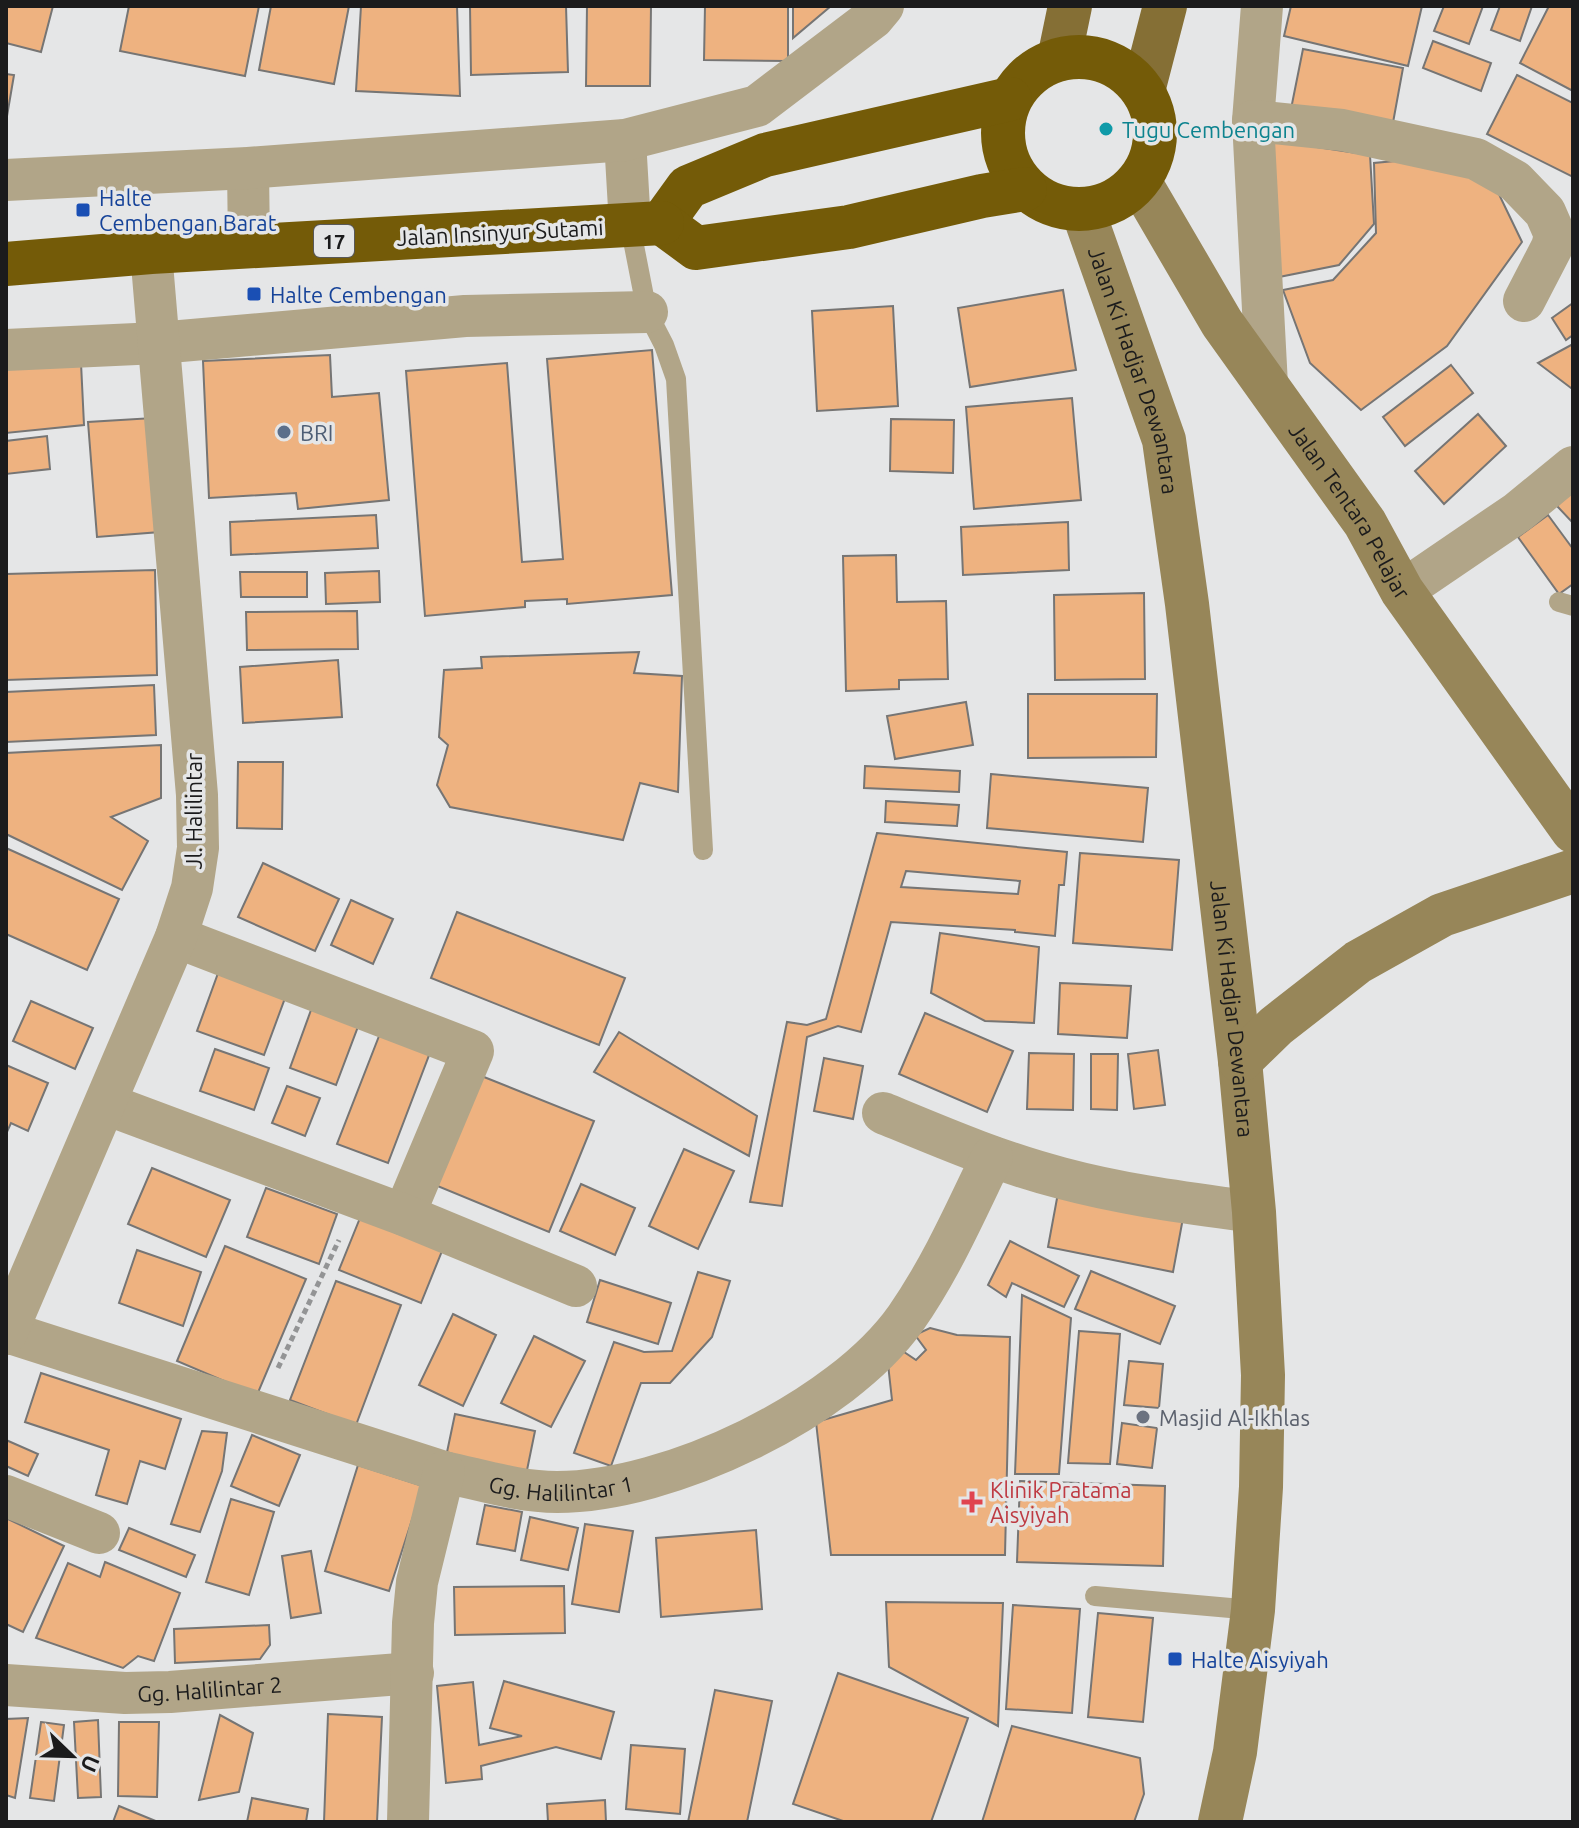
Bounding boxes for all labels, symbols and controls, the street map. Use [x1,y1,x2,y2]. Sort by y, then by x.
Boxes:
place label: Tugu Cembengan [1122,117,1295,142]
marker: Tugu Cembengan [1097,120,1115,138]
place label: Halte Cembengan Barat [99,185,277,235]
marker: Halte Cembengan Barat [74,201,92,219]
street label: Jalan Insinyur Sutami [396,214,604,250]
road number: 17 [314,225,354,257]
street label: Jalan Ki Hadjar Dewantara [1084,243,1184,496]
place label: Halte Cembengan [270,282,447,307]
marker: Halte Cembengan [245,285,263,303]
street label: Jalan Tentara Pelajar [1285,418,1416,604]
place label: BRI [300,420,333,445]
marker: BRI [275,423,293,441]
street label: Jl. Halilintar [181,752,206,869]
street label: Jalan Ki Hadjar Dewantara [1207,879,1260,1139]
place label: Masjid Al-Ikhlas [1159,1405,1310,1430]
marker: Masjid Al-Ikhlas [1134,1408,1152,1426]
street label: Gg. Halilintar 1 [487,1470,635,1505]
place label: Klinik Pratama Aisyiyah [990,1477,1132,1527]
marker: Klinik Pratama Aisyiyah [961,1491,983,1513]
place label: Halte Aisyiyah [1191,1647,1329,1672]
marker: Halte Aisyiyah [1166,1650,1184,1668]
street label: Gg. Halilintar 2 [137,1671,283,1705]
north arrow [32,1716,112,1796]
text: U [76,1752,105,1776]

